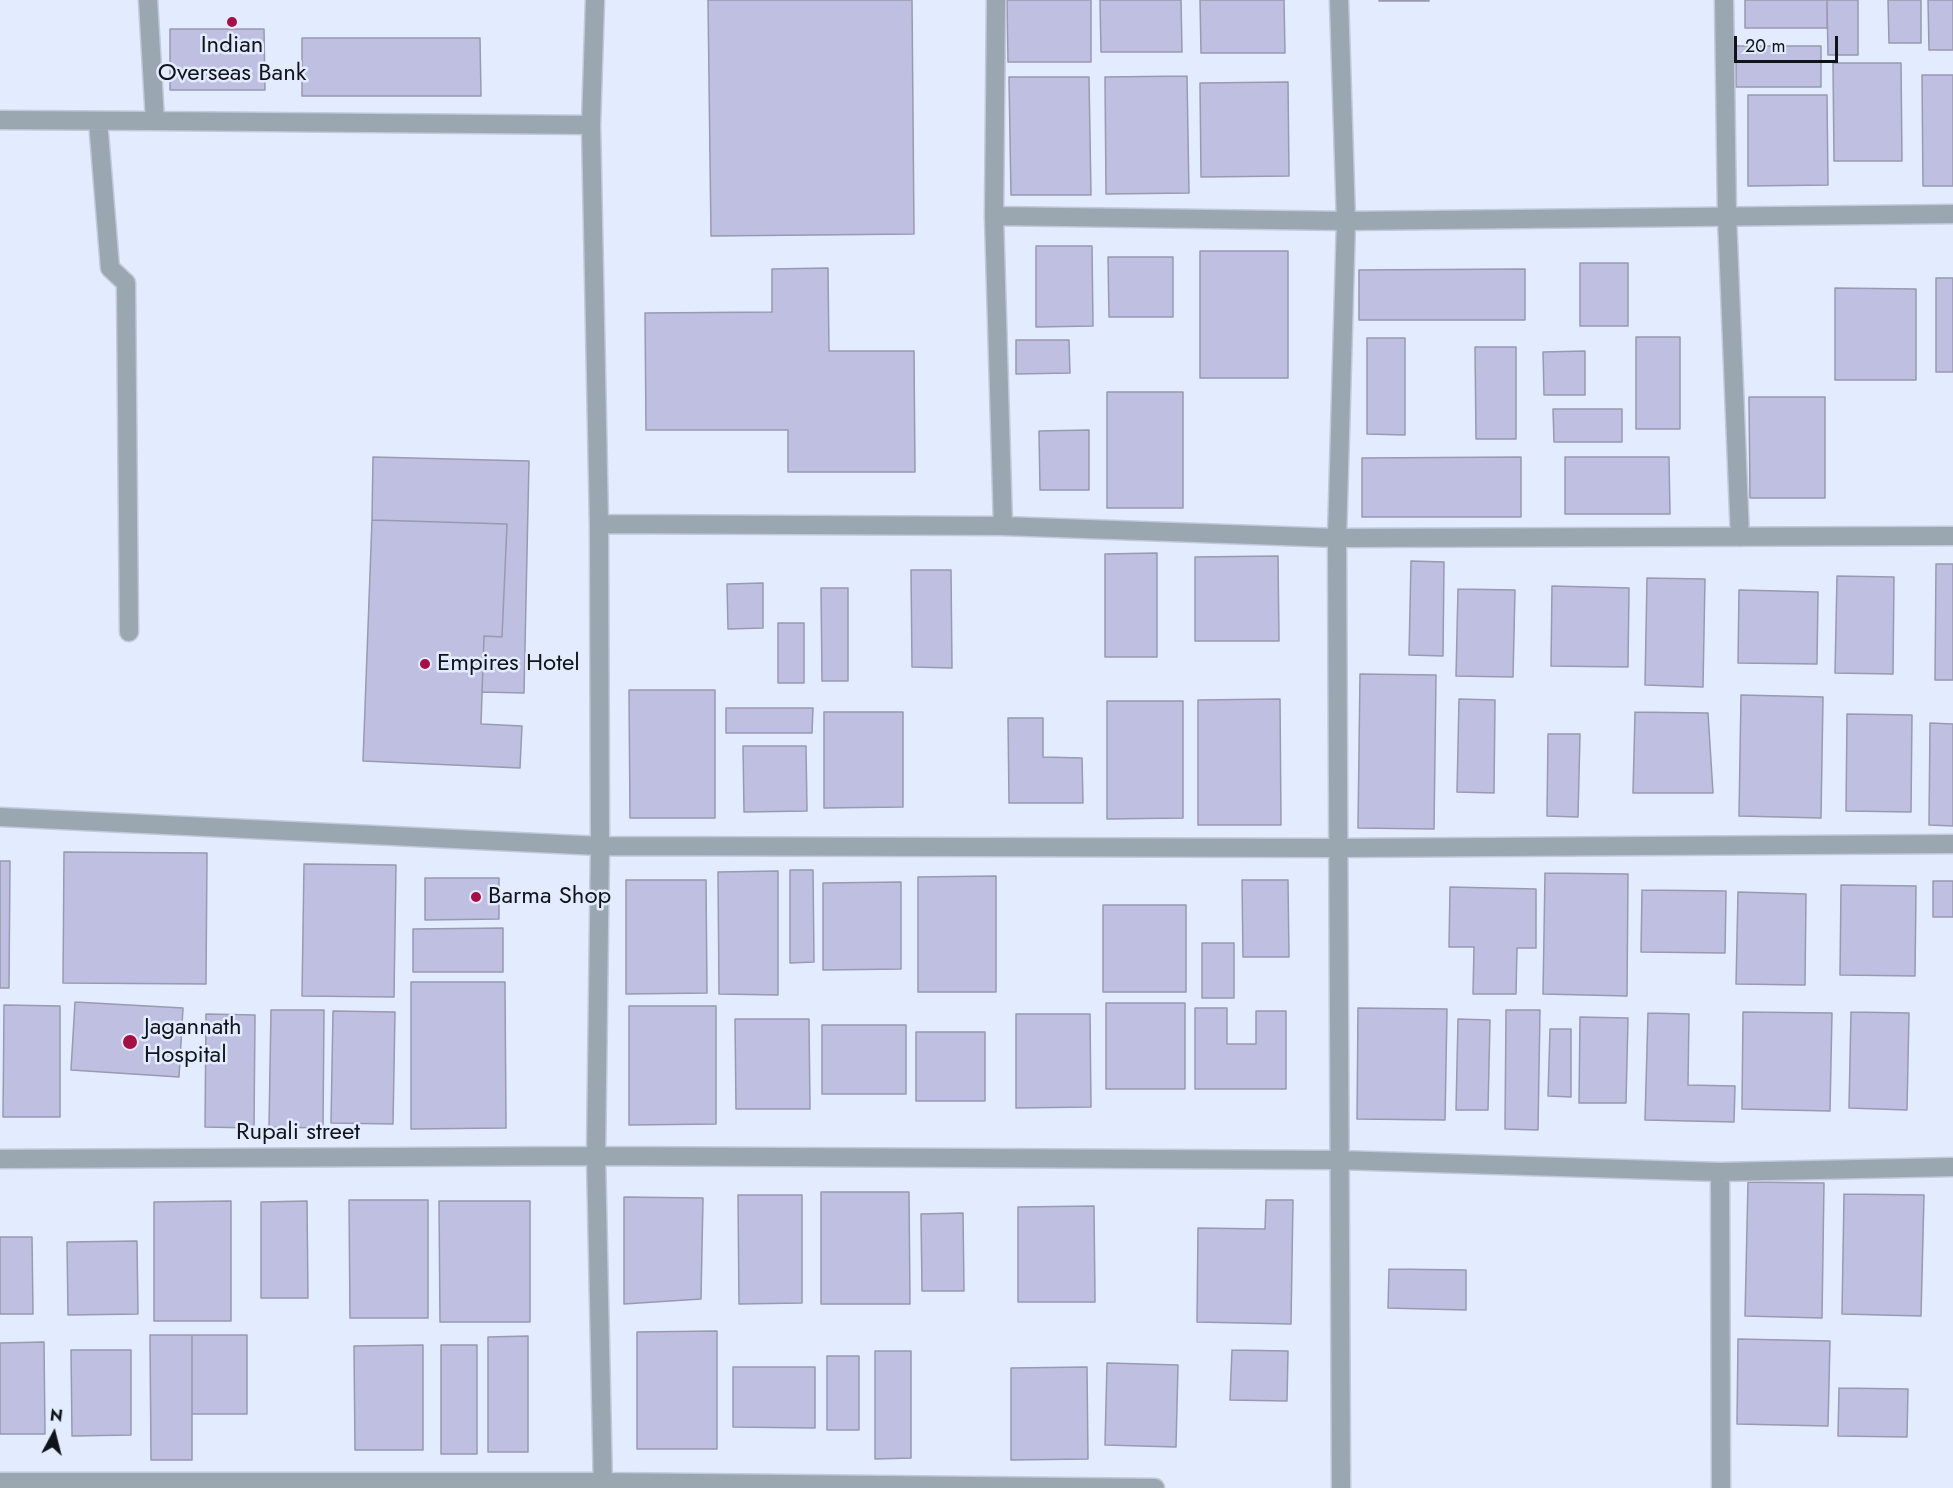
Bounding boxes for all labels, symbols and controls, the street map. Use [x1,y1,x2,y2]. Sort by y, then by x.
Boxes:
marker: Indian Overseas Bank [225,15,239,29]
scale bar [1737,24,1840,62]
place label: Indian Overseas Bank [158,32,306,88]
text: 20 m [1745,33,1785,59]
place label: Empires Hotel [437,650,580,678]
marker: Empires Hotel [418,657,432,671]
place label: Barma Shop [488,883,611,911]
marker: Barma Shop [469,890,483,904]
place label: Jagannath Hospital [144,1014,242,1070]
marker: Jagannath Hospital [121,1033,139,1051]
street label: Rupali street [236,1119,360,1147]
text: N [49,1403,64,1428]
north arrow [24,1404,84,1464]

